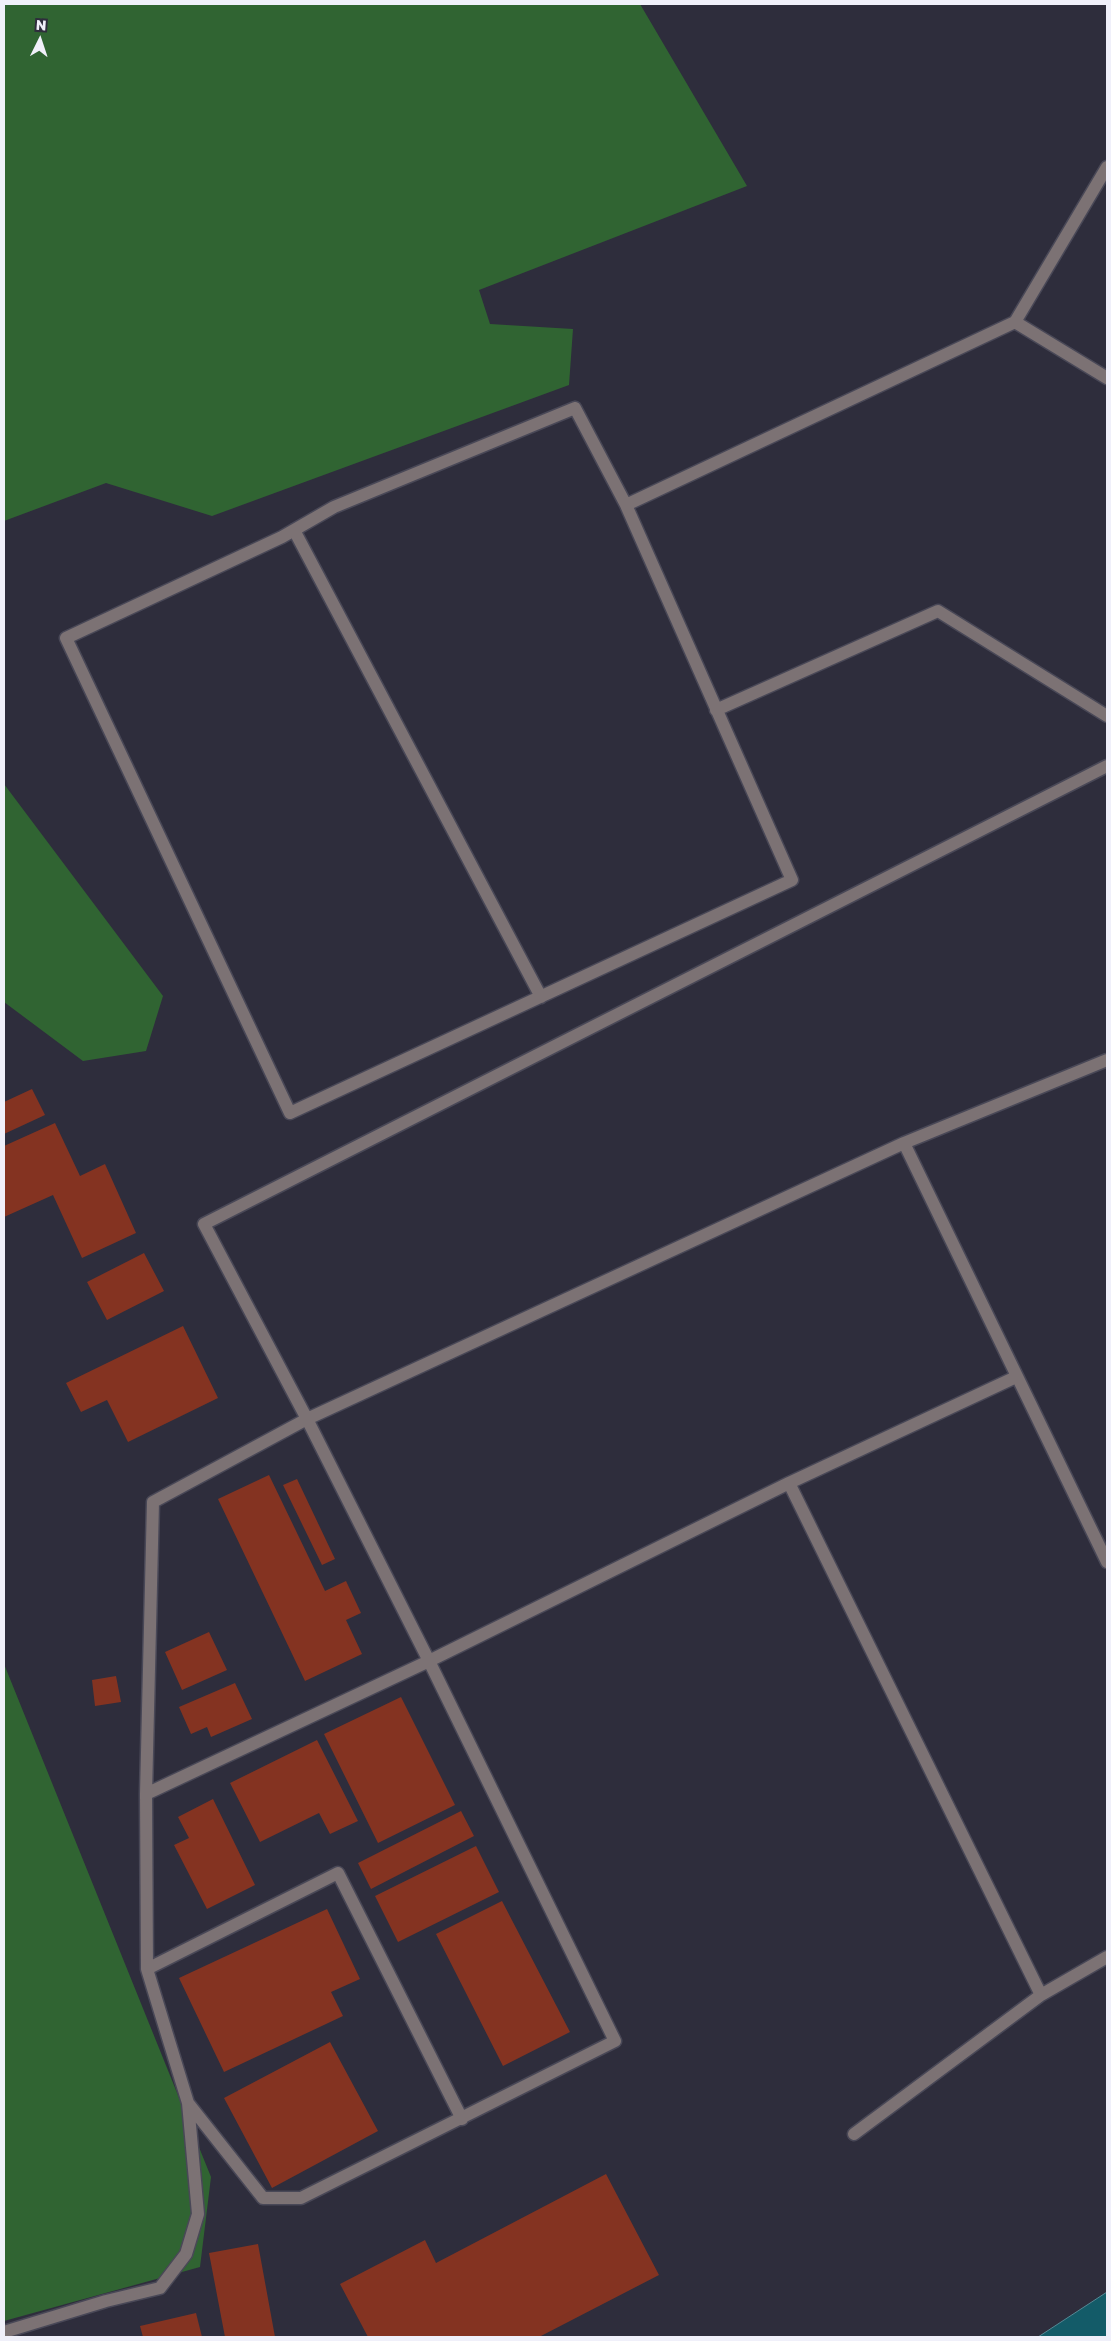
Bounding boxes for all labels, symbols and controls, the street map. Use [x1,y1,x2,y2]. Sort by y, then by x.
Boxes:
north arrow [15,15,65,65]
text: N [35,16,47,33]

